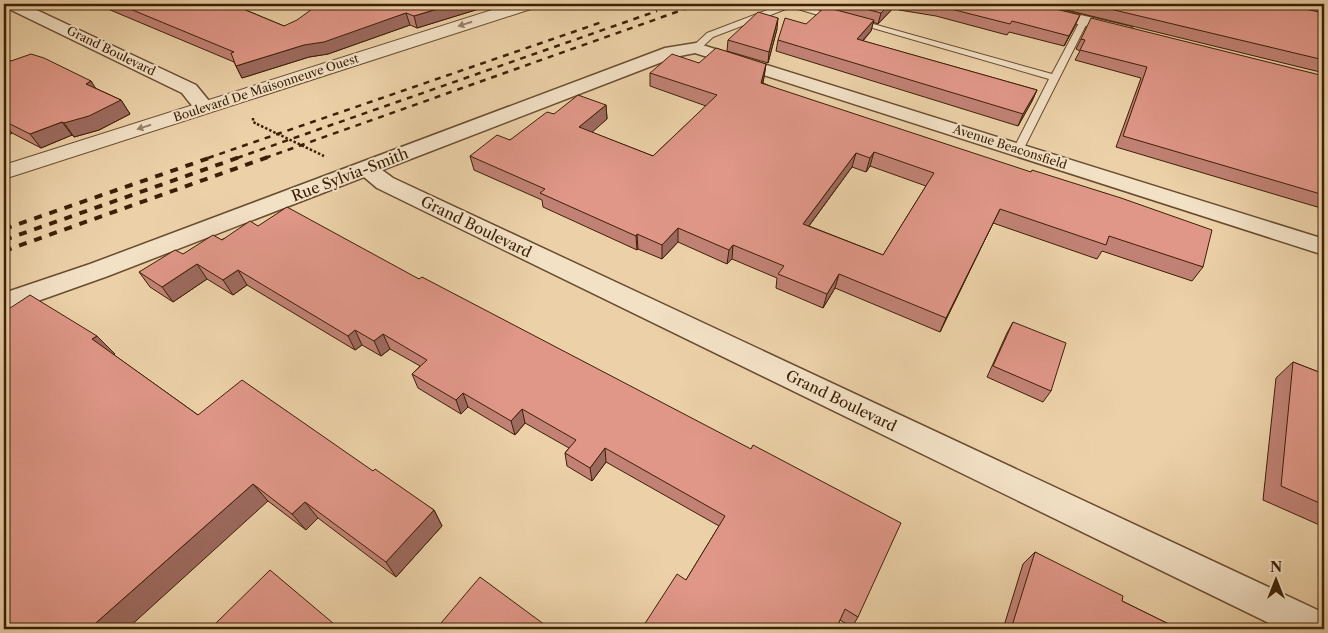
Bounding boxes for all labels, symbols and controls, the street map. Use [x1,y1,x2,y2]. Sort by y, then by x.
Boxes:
one-way arrow [458,21,473,28]
street label: Grand Boulevard [64,23,159,79]
street label: Boulevard De Maisonneuve Ouest [171,50,361,125]
street label: Avenue Beaconsfield [950,121,1070,172]
one-way arrow [136,123,151,131]
street label: Rue Sylvia-Smith [289,143,412,206]
street label: Grand Boulevard [418,191,535,262]
street label: Grand Boulevard [783,365,900,436]
north arrow [1250,556,1300,606]
text: N [1270,558,1282,576]

